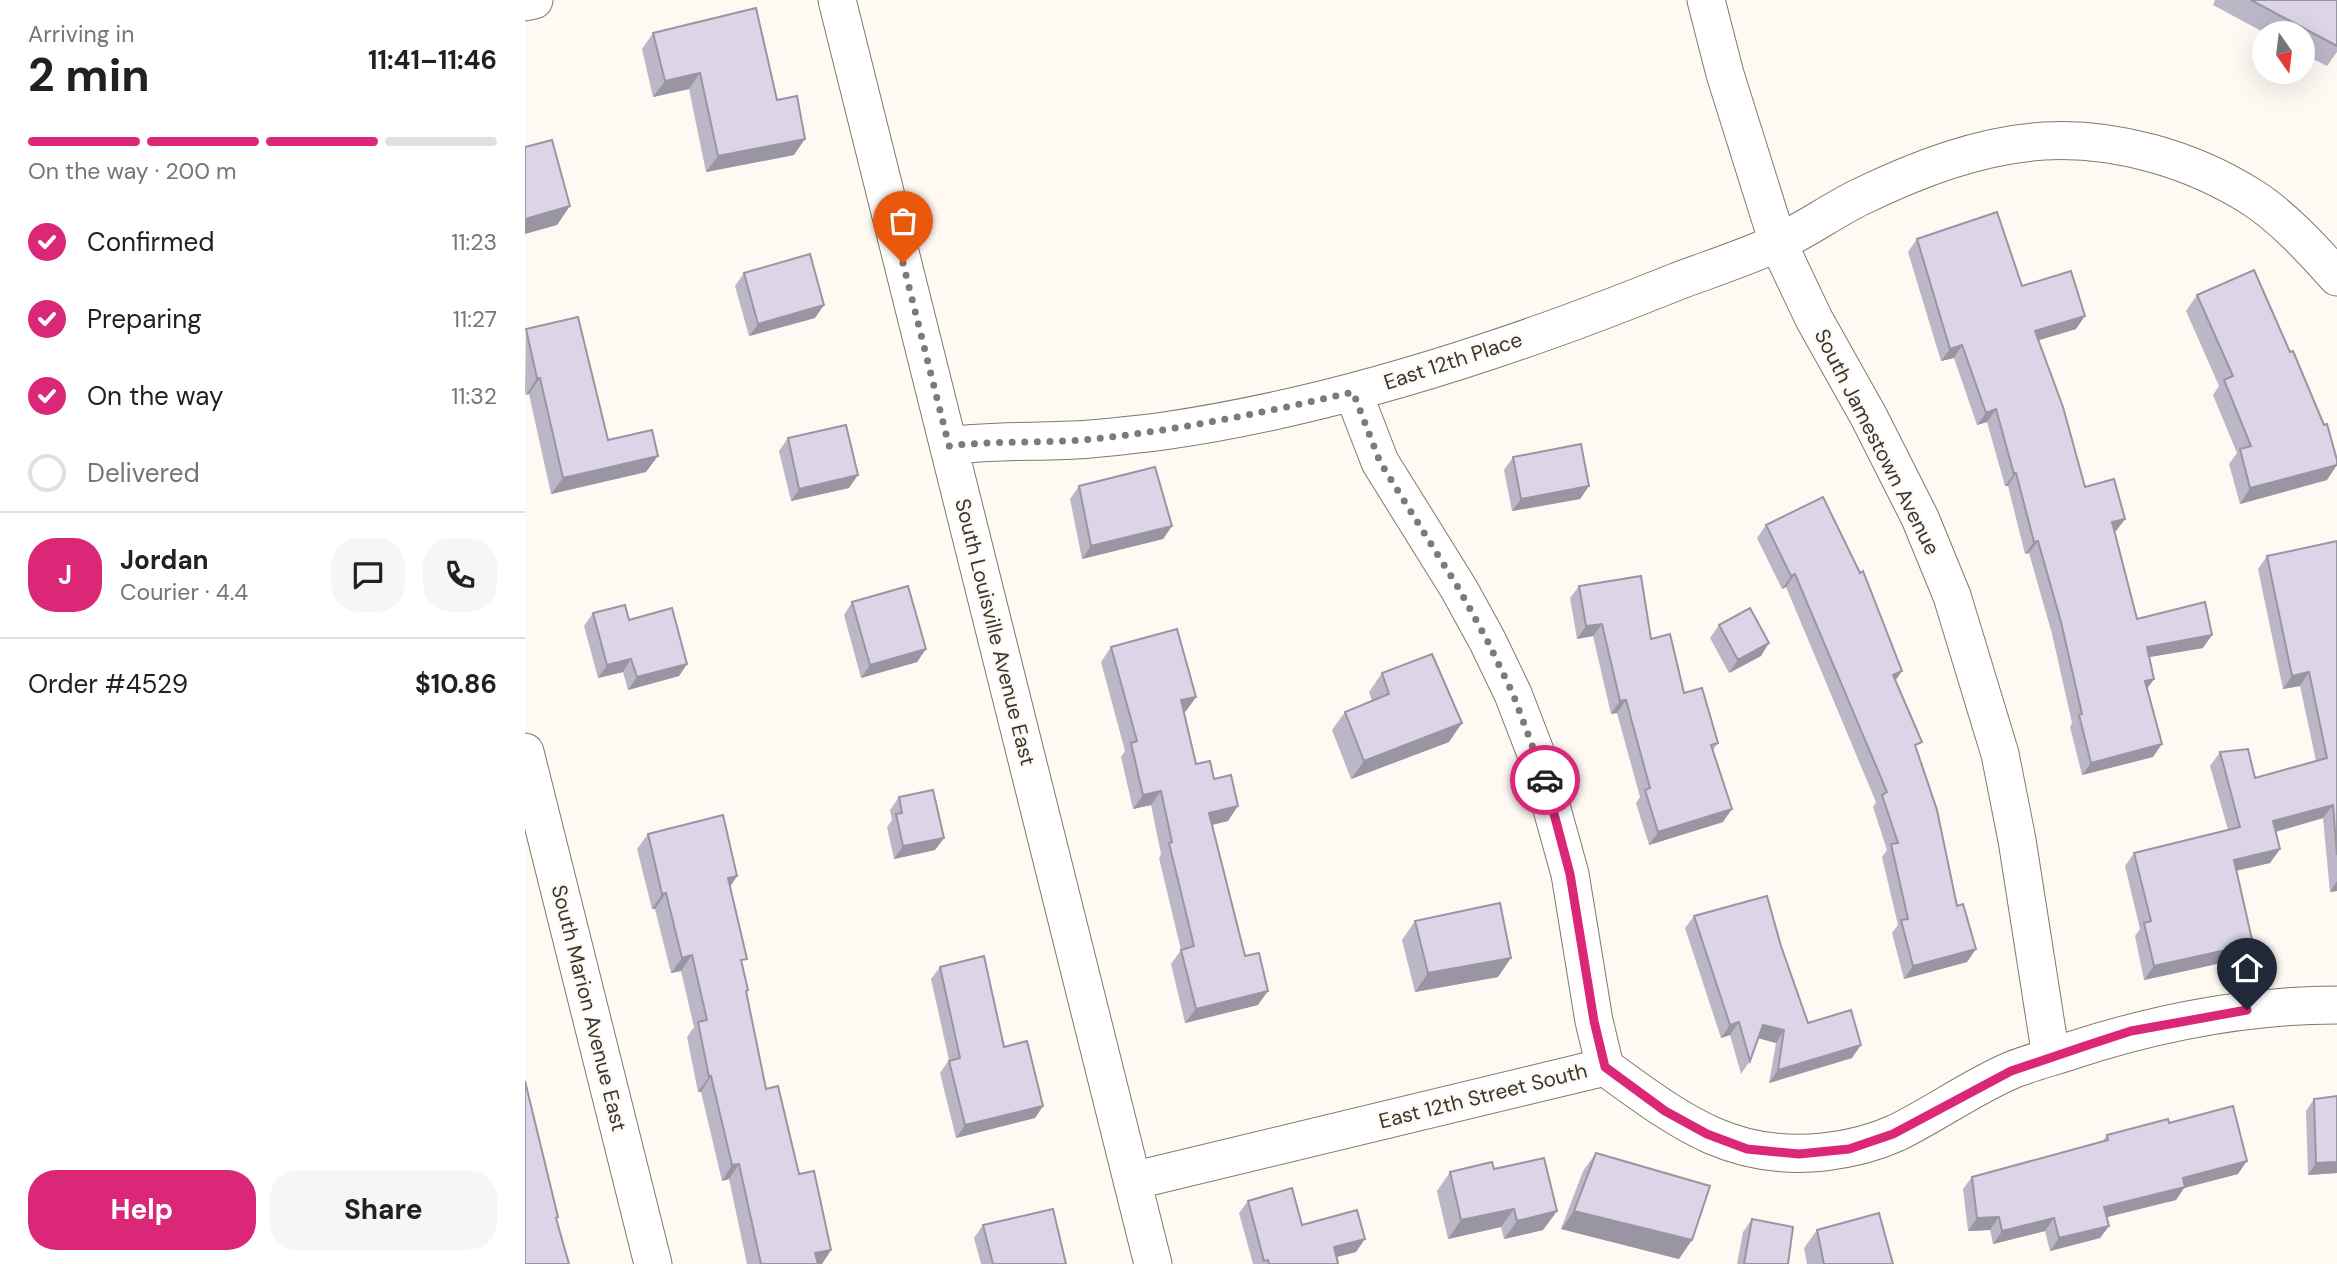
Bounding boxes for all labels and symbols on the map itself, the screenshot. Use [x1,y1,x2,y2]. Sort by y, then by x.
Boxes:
north arrow [2252,21,2315,84]
pin [873,191,933,263]
street label: South Jamestown Avenue [1808,324,1946,560]
street label: East 12th Place [1380,325,1526,397]
street label: South Louisville Avenue East [948,496,1042,768]
courier [1510,745,1580,815]
street label: South Marion Avenue East [545,882,633,1134]
pin [2217,938,2277,1010]
street label: East 12th Street South [1376,1057,1590,1135]

